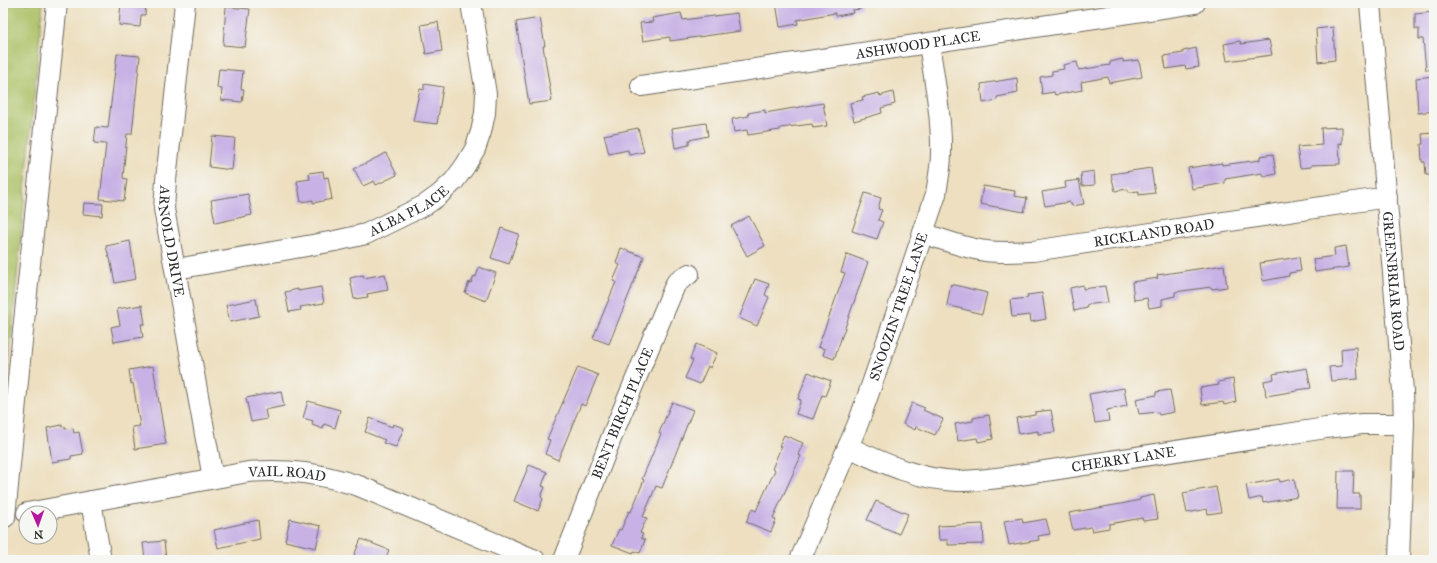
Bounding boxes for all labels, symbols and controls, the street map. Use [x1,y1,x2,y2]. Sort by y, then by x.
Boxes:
street label: ASHWOOD PLACE [854,27,981,62]
street label: ALBA PLACE [365,182,452,240]
street label: ARNOLD DRIVE [155,184,188,298]
street label: GREENBRIAR ROAD [1379,211,1408,351]
street label: RICKLAND ROAD [1092,215,1215,250]
street label: SNOOZIN TREE LANE [865,230,931,383]
street label: BENT BIRCH PLACE [588,345,657,481]
street label: CHERRY LANE [1070,443,1177,475]
street label: VAIL ROAD [247,463,328,485]
north arrow [18,505,58,545]
text: N [33,528,43,541]

